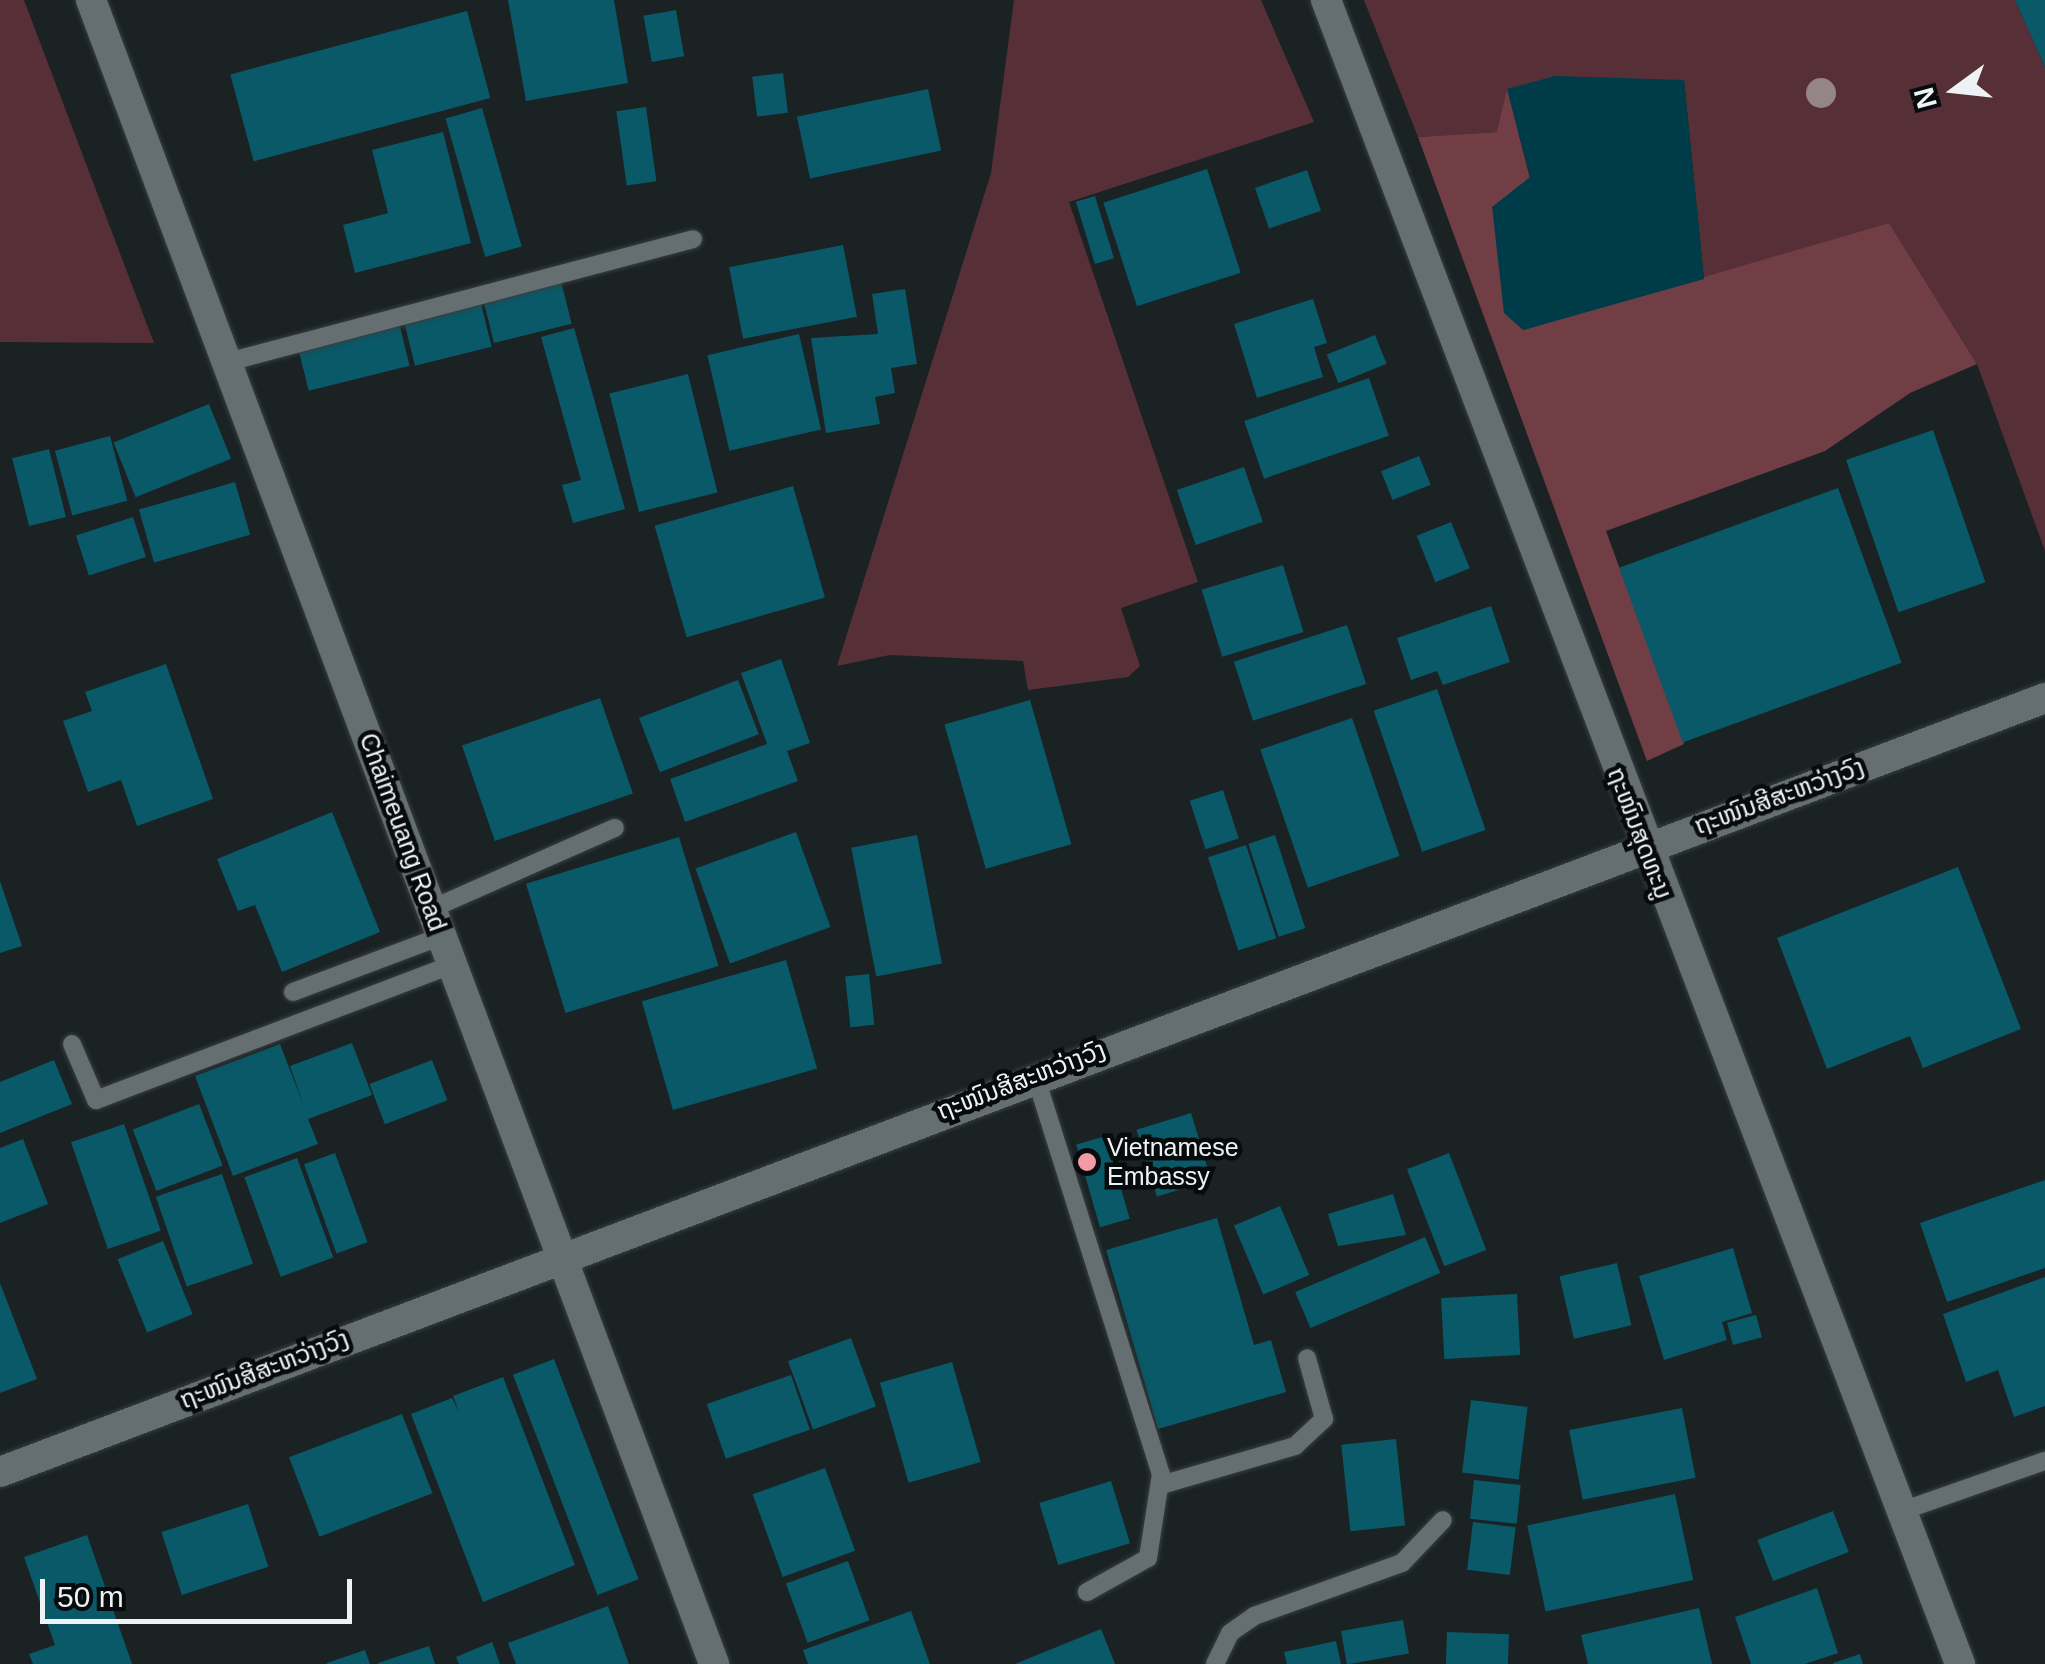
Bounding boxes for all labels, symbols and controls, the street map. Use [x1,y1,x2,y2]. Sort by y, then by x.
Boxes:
north arrow [1905,40,2005,140]
text: N [1908,84,1943,112]
street label: Chaimeuang Road [353,729,453,935]
street label: ຖະໜົນສີສະຫວ່າງວົງ [1690,751,1868,841]
street label: ຖະໜົນສຸດທະນູ [1601,763,1679,903]
street label: ຖະໜົນສີສະຫວ່າງວົງ [932,1034,1110,1126]
place label: Vietnamese Embassy [1107,1133,1239,1192]
marker: Vietnamese Embassy [1076,1151,1098,1173]
street label: ຖະໜົນສີສະຫວ່າງວົງ [175,1323,353,1415]
scale bar [45,1559,358,1621]
text: 50 m [57,1580,124,1613]

